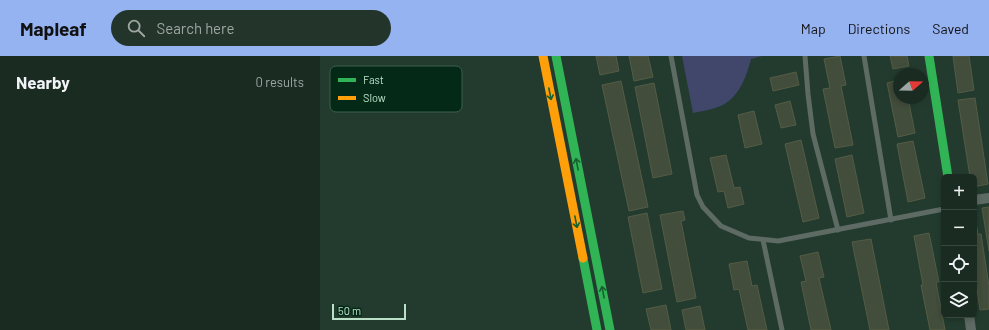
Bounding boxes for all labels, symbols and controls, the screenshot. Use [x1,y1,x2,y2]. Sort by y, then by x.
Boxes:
search box [111,10,391,46]
text: Mapleaf [20,17,87,40]
icon: search [125,17,147,39]
text: Search here [157,19,235,37]
text: Map [801,20,826,37]
text: Directions [848,20,910,37]
text: Saved [932,20,969,37]
legend [330,66,462,112]
north arrow [893,68,929,104]
text: Nearby [16,72,70,92]
text: Fast [363,73,384,86]
text: 0 results [255,74,304,90]
one-way arrow [547,87,555,100]
text: Slow [363,91,386,104]
one-way arrow [573,158,581,171]
map controls [941,174,977,318]
button: + [941,174,977,210]
button: − [941,210,977,246]
one-way arrow [572,215,580,228]
button: locate [941,246,977,282]
button: layers [941,282,977,318]
one-way arrow [598,286,606,299]
scale bar [332,302,406,321]
text: 50 m [338,304,361,317]

